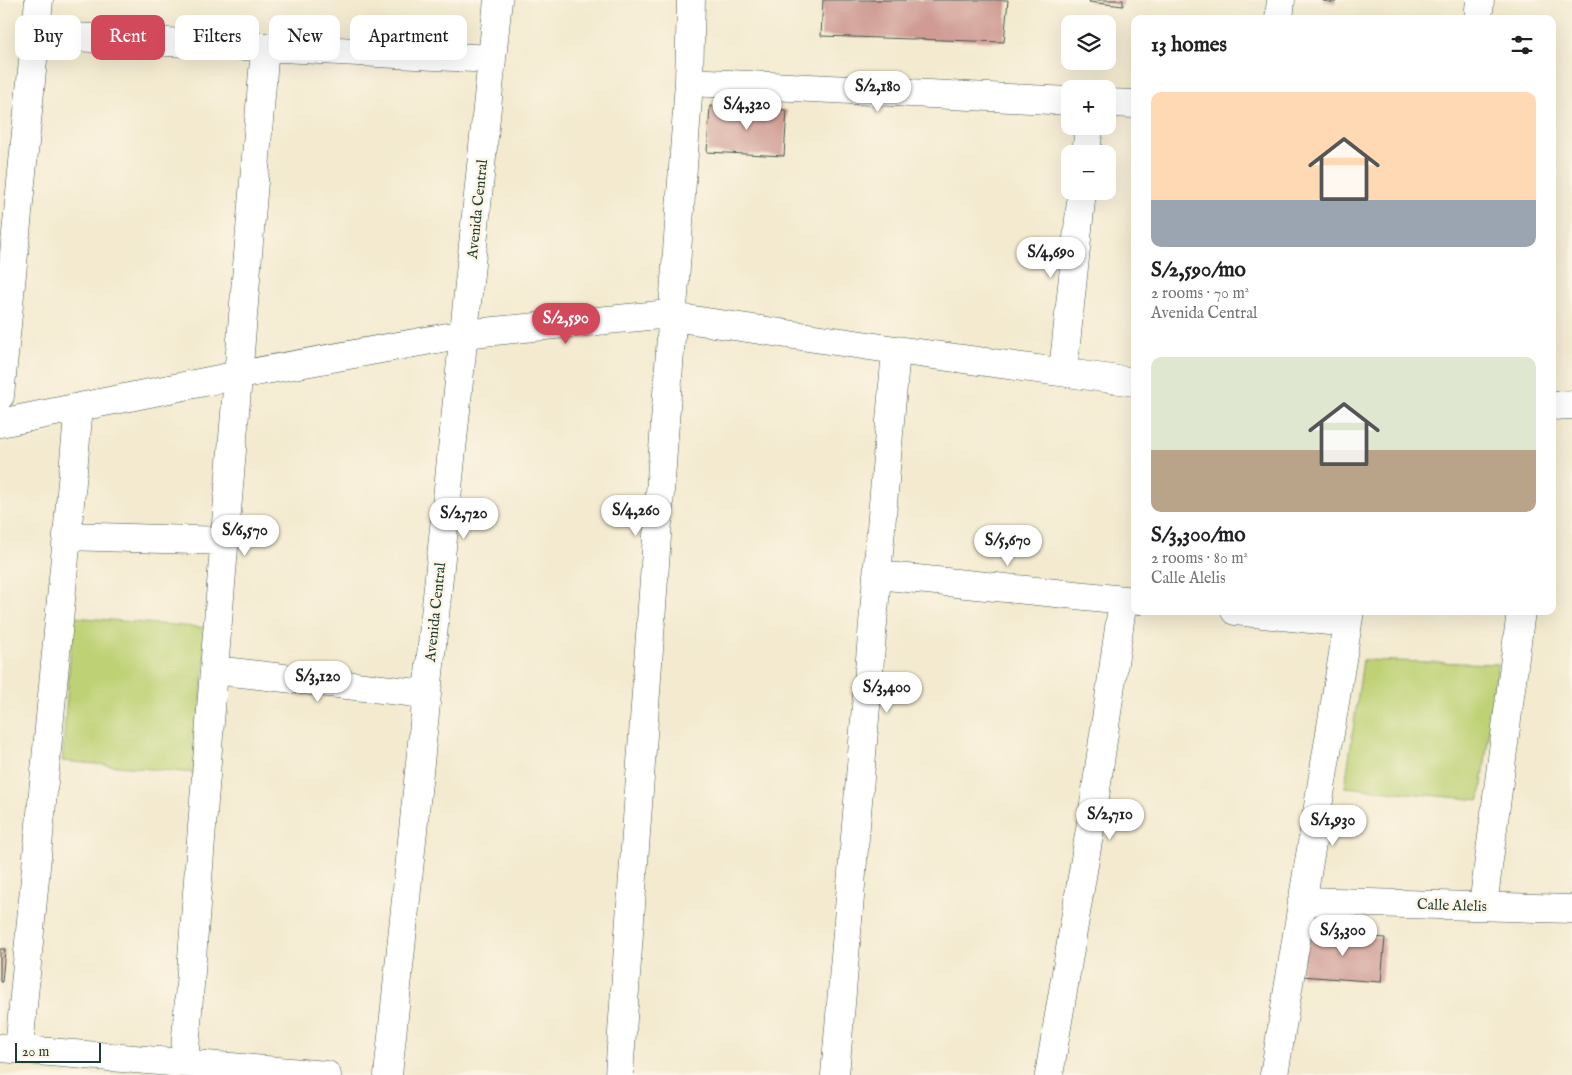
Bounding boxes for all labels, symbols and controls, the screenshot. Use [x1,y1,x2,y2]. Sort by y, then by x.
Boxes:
chip: Buy [15,15,81,60]
chip: Rent [91,15,165,60]
chip: Filters [175,15,259,60]
chip: New [269,15,340,60]
chip: Apartment [350,15,467,60]
map controls [1061,15,1116,200]
button: layers [1061,15,1116,70]
icon: filters [1508,31,1536,59]
text: 13 homes [1151,32,1227,59]
pin: S/2,180 [832,70,924,113]
text: S/2,180 [855,77,901,97]
button: + [1061,80,1116,135]
pin: S/4,320 [701,88,793,131]
text: S/4,320 [724,95,770,115]
icon: home [1299,124,1389,214]
button: − [1061,145,1116,200]
street label: Avenida Central [463,158,492,261]
pin: S/4,690 [1005,236,1097,279]
text: S/4,690 [1027,243,1075,263]
text: S/2,590/mo [1151,257,1246,284]
text: 2 rooms · 70 m² [1151,284,1249,304]
pin: S/2,590 [520,302,612,345]
text: Avenida Central [1151,304,1257,324]
text: S/2,590 [543,309,589,329]
icon: home [1299,389,1389,479]
pin: S/4,260 [590,494,682,537]
pin: S/2,720 [418,498,510,540]
text: S/4,260 [612,501,660,521]
text: S/2,720 [440,504,488,524]
pin: S/6,570 [199,514,291,557]
text: S/6,570 [222,521,268,541]
text: S/3,300/mo [1151,522,1245,549]
pin: S/5,670 [962,524,1054,567]
text: S/5,670 [985,531,1031,551]
text: 2 rooms · 80 m² [1151,549,1248,569]
street label: Avenida Central [421,561,450,664]
text: Calle Alelis [1151,569,1226,589]
pin: S/3,120 [272,660,364,703]
text: S/3,120 [295,667,341,687]
pin: S/3,400 [841,672,933,714]
text: S/3,400 [863,678,911,698]
pin: S/2,710 [1064,798,1156,841]
pin: S/1,930 [1287,804,1379,847]
text: S/2,710 [1087,805,1133,825]
text: S/1,930 [1311,811,1355,831]
street label: Calle Alelis [1417,895,1487,916]
pin: S/3,300 [1297,914,1389,957]
text: S/3,300 [1320,921,1366,941]
scale bar [15,1040,101,1063]
text: 20 m [22,1043,49,1061]

